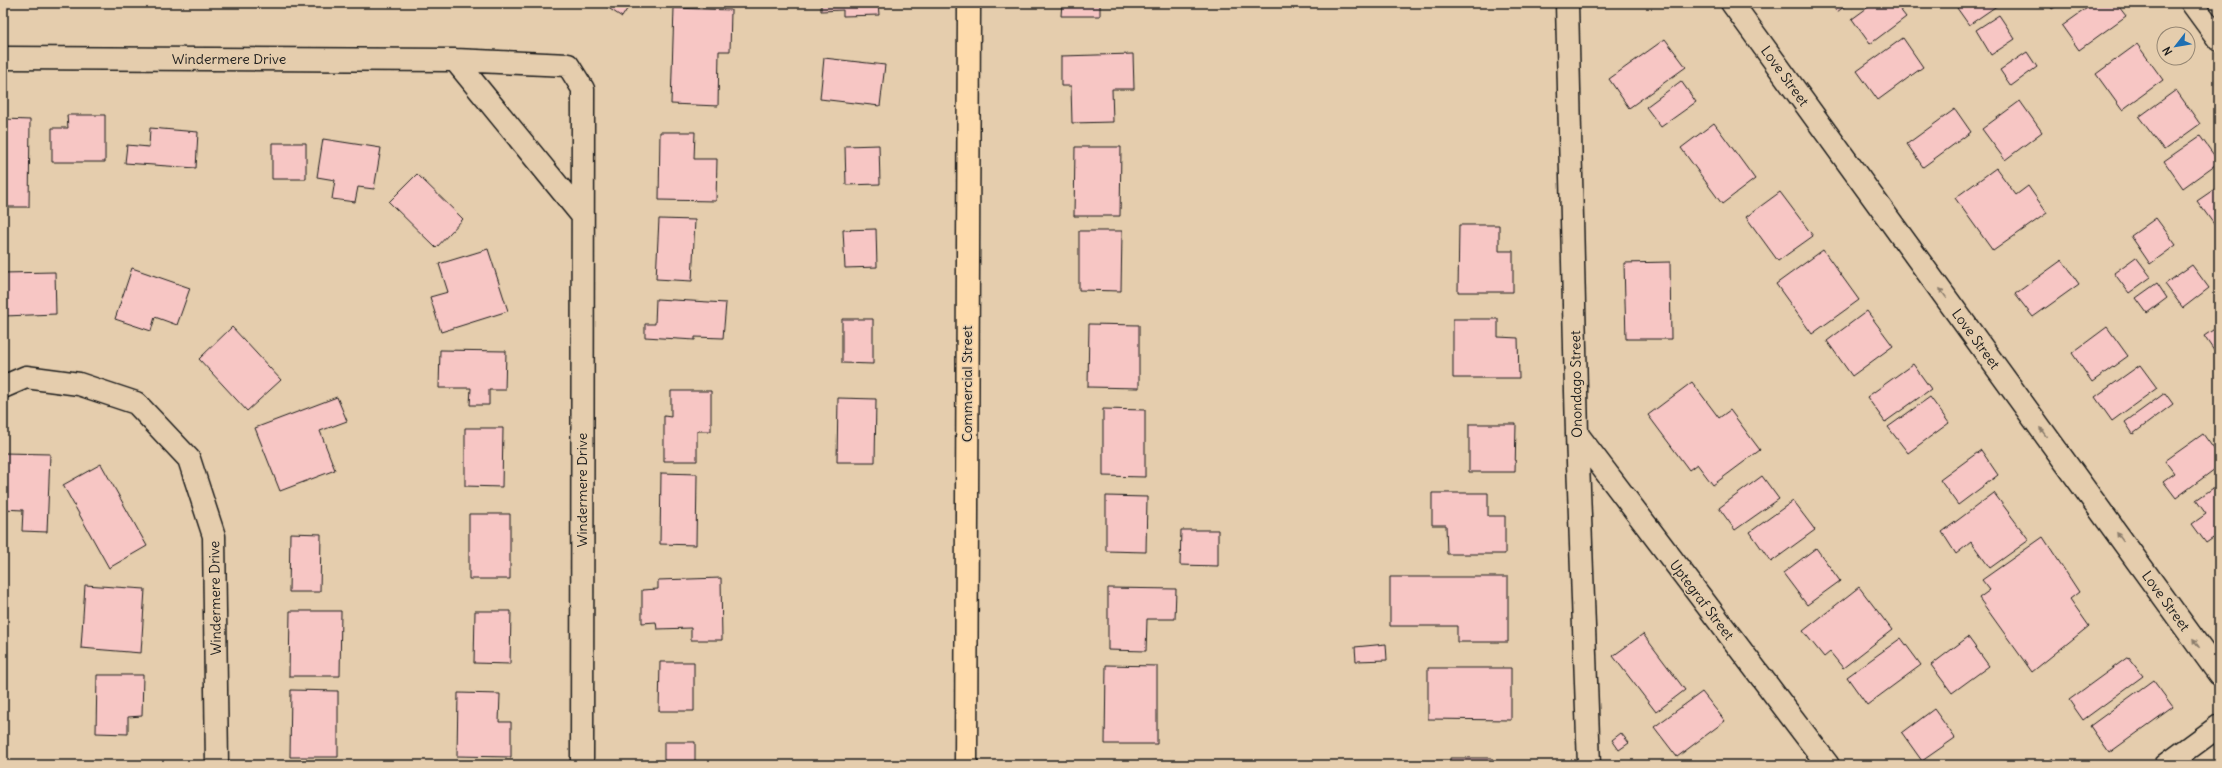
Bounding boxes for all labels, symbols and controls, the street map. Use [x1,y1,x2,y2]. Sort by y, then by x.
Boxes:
north arrow [2156,26,2196,66]
street label: Love Street [1757,42,1813,110]
text: N [2159,44,2175,58]
street label: Windermere Drive [172,50,286,68]
one-way arrow [1939,288,1947,298]
street label: Love Street [1948,305,2004,373]
street label: Commercial Street [958,325,976,442]
street label: Onondago Street [1566,330,1586,438]
one-way arrow [2039,427,2048,438]
street label: Windermere Drive [573,433,591,547]
one-way arrow [2116,532,2124,543]
street label: Windermere Drive [205,541,225,655]
street label: Uptegraf Street [1666,556,1738,644]
street label: Love Street [2138,567,2194,635]
one-way arrow [2192,637,2200,648]

